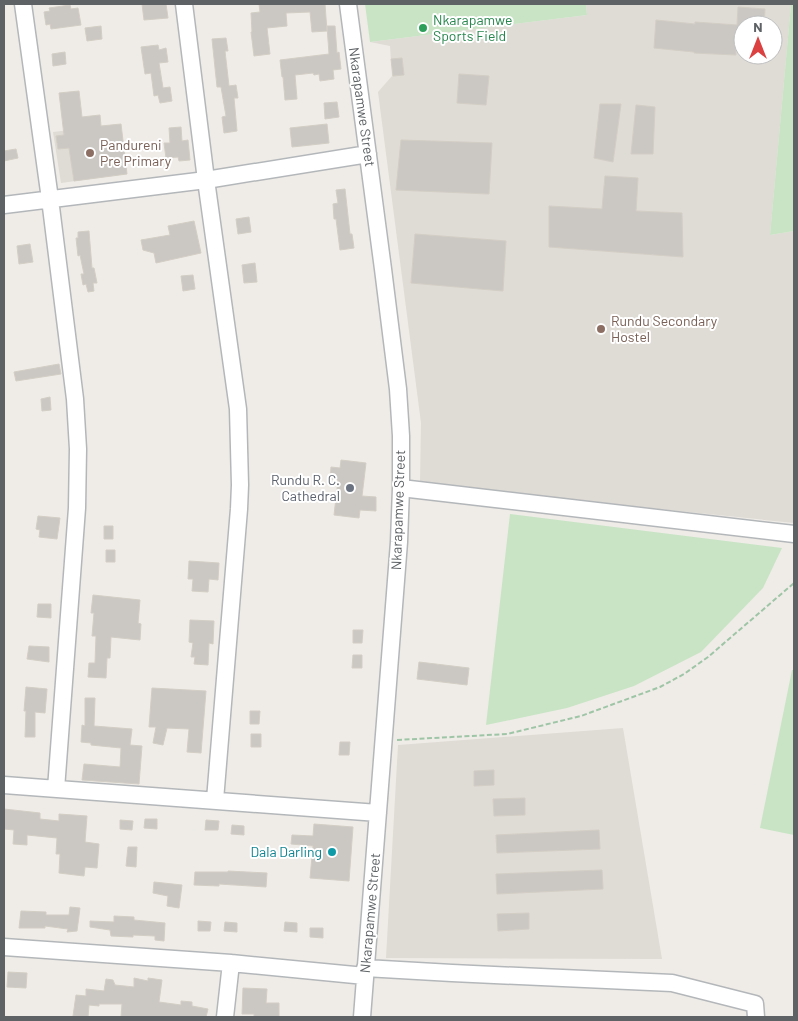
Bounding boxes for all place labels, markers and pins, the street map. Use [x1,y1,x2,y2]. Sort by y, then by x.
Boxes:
place label: Nkarapamwe Sports Field [433,11,512,44]
marker: Nkarapamwe Sports Field [417,22,429,34]
place label: Pandureni Pre Primary [100,136,172,169]
marker: Pandureni Pre Primary [84,147,96,159]
place label: Rundu Secondary Hostel [611,312,718,345]
marker: Rundu Secondary Hostel [595,323,607,335]
place label: Rundu R. C. Cathedral [271,471,340,504]
marker: Rundu R. C. Cathedral [344,482,356,494]
place label: Dala Darling [250,843,322,860]
marker: Dala Darling [326,846,338,858]

